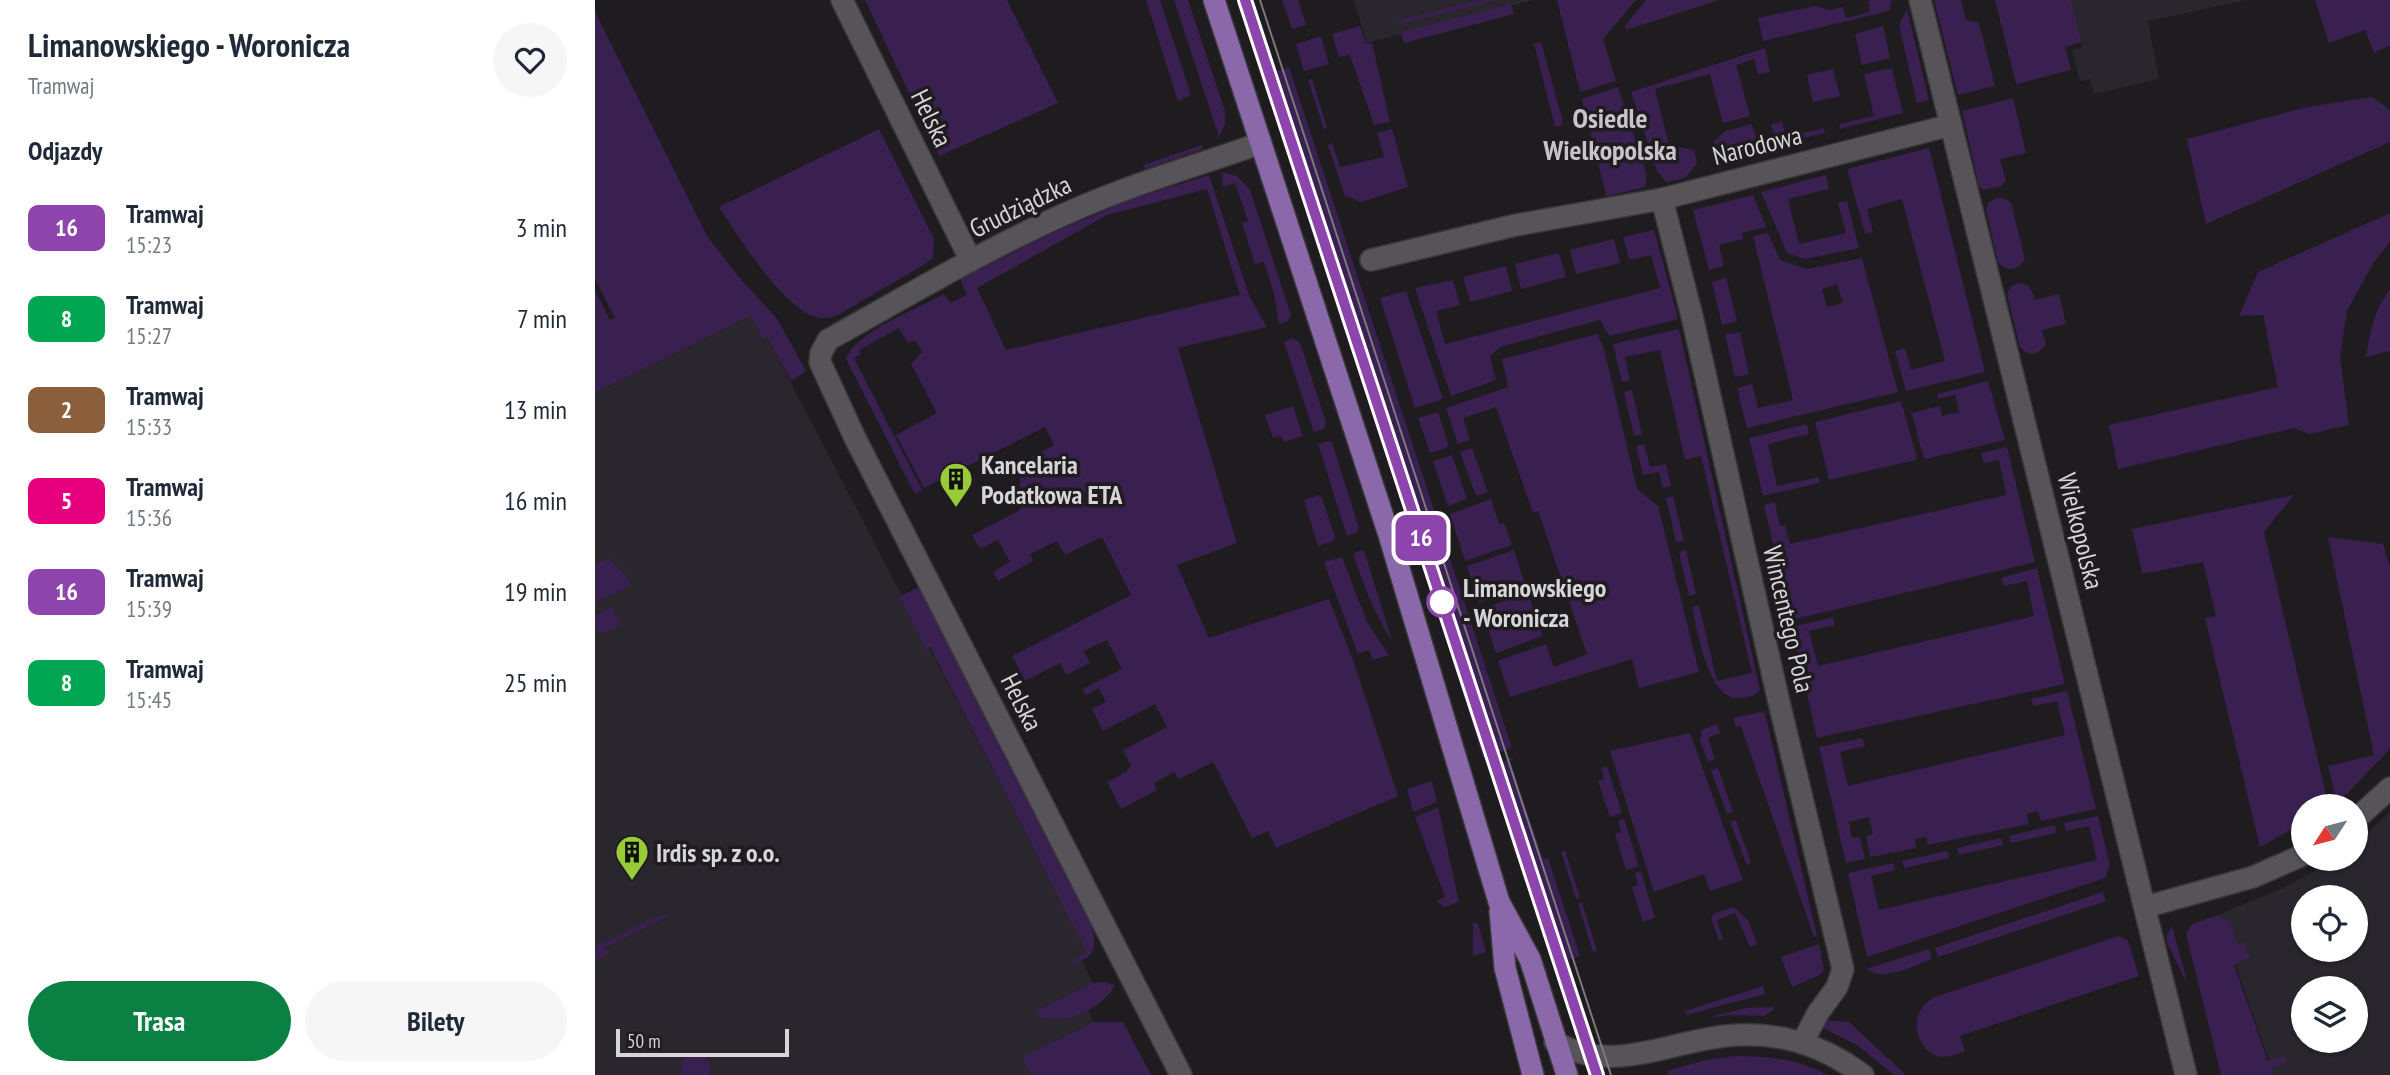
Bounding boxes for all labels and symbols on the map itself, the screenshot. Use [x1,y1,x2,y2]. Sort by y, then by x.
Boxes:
street label: Helska [904,84,960,152]
district label: Osiedle Wielkopolska [1542,99,1677,168]
street label: Narodowa [1709,118,1805,172]
street label: Grudziądzka [964,167,1076,245]
place label: Kancelaria Podatkowa ETA [981,448,1123,511]
building icon: Kancelaria Podatkowa ETA [937,460,975,509]
street label: Wielkopolska [2051,469,2111,593]
line badge: 16 [1389,515,1453,561]
street label: Wincentego Pola [1756,542,1822,696]
place label: Limanowskiego - Woronicza [1463,571,1606,634]
marker: Limanowskiego - Woronicza [1427,587,1457,617]
street label: Helska [994,668,1050,736]
north arrow [2291,794,2368,872]
building icon: Irdis sp. z o.o. [613,833,651,882]
place label: Irdis sp. z o.o. [656,836,780,869]
scale bar [616,1026,789,1058]

